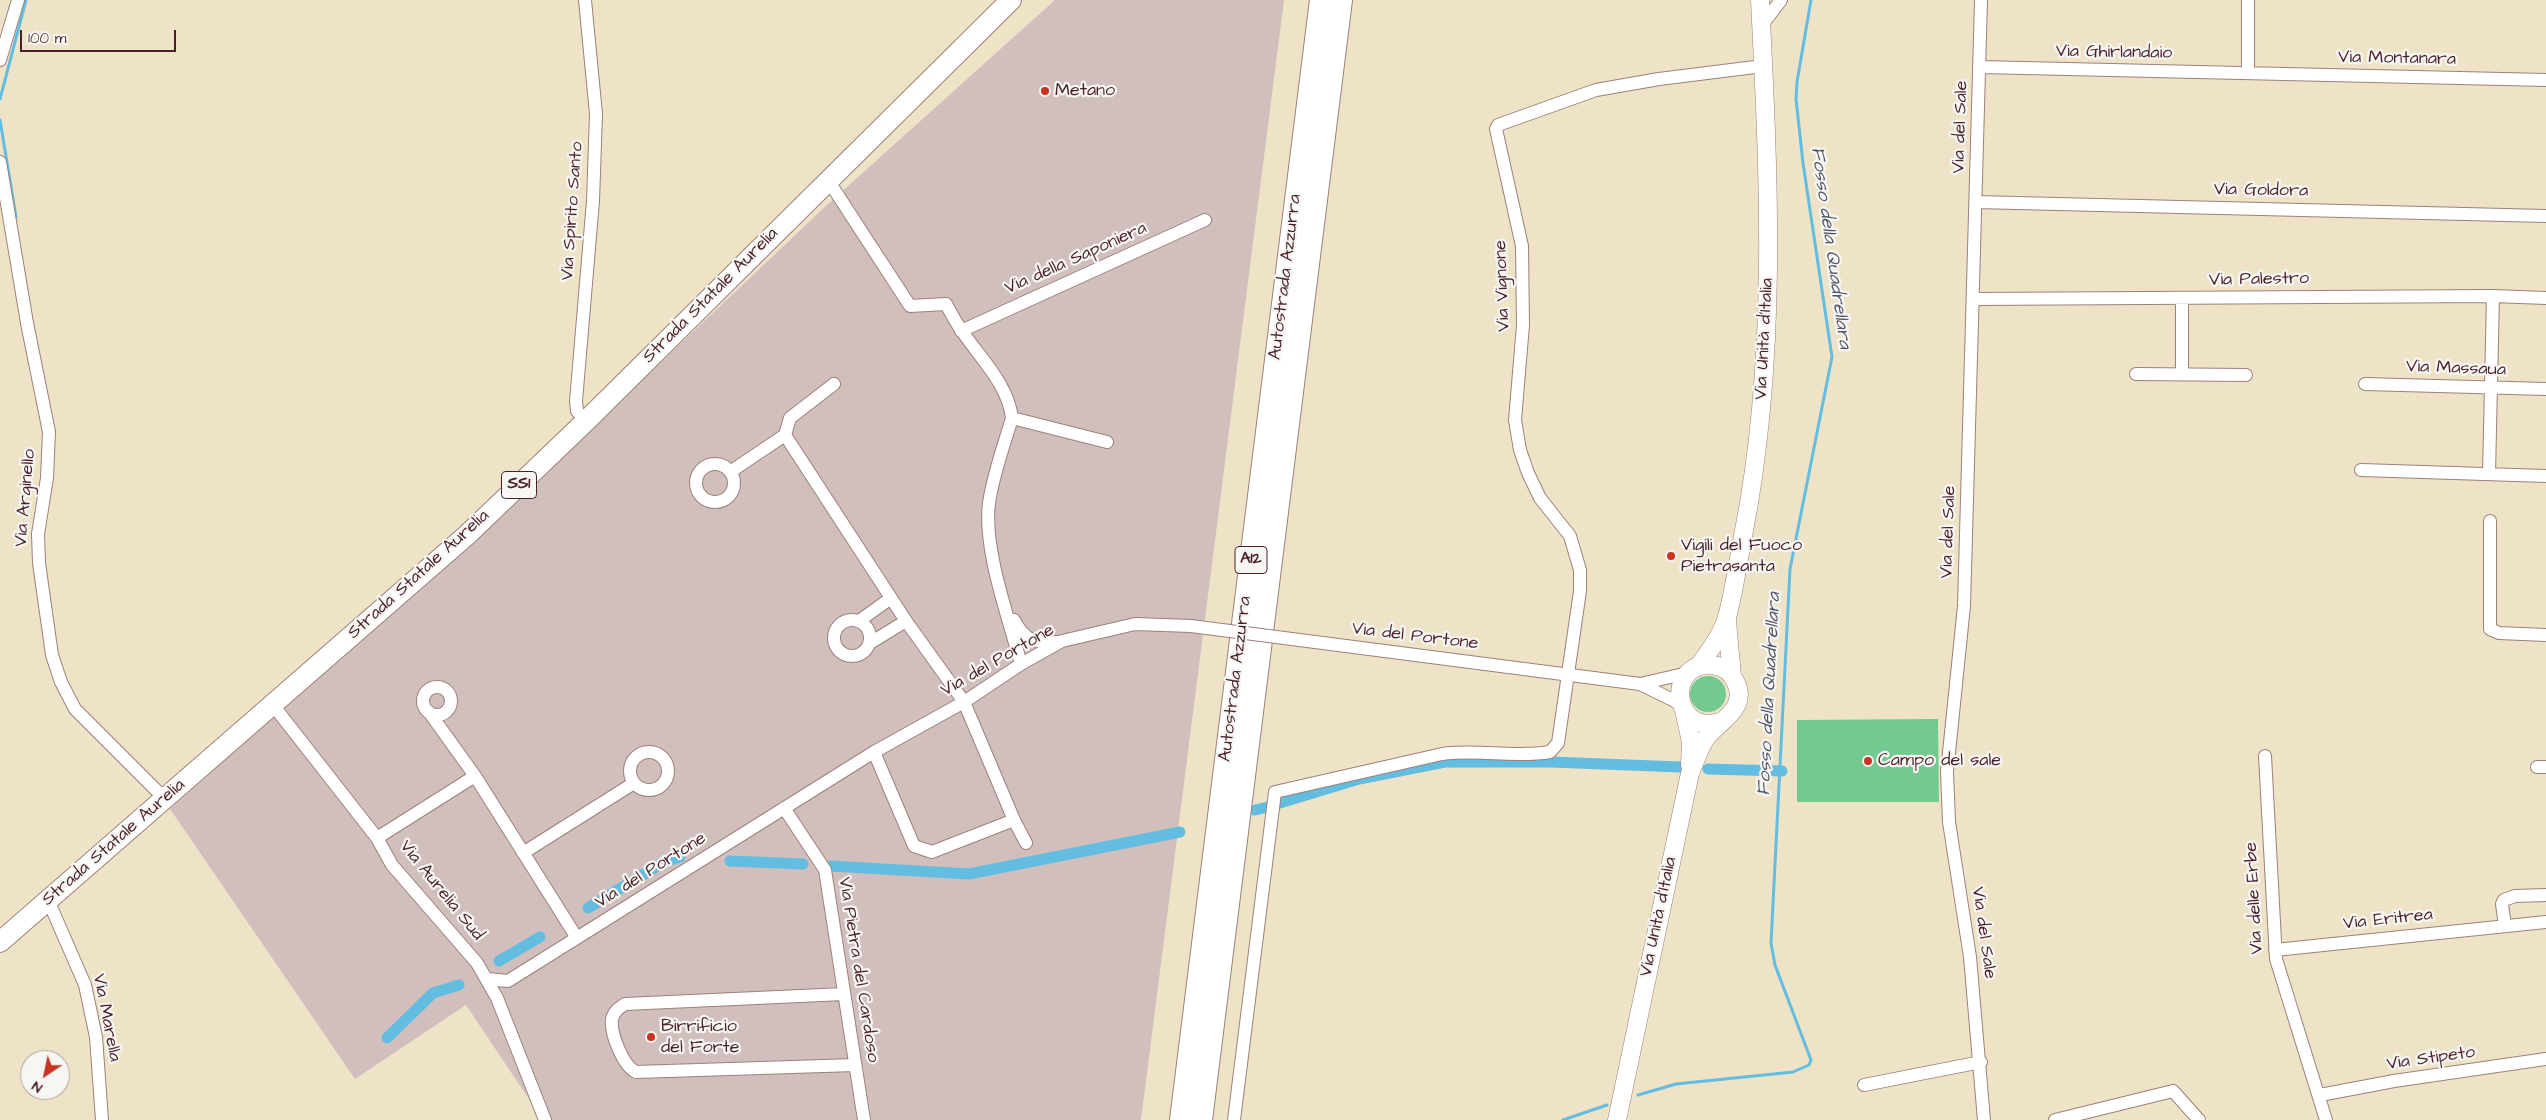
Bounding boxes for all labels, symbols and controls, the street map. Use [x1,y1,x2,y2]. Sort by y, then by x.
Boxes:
scale bar [22,20,179,52]
text: 100 m [28,28,67,49]
street label: Via Ghirlandaio [2056,41,2172,65]
street label: Via Montanara [2338,47,2456,71]
place label: Metano [1055,80,1115,102]
street label: Via del Sale [1949,80,1973,174]
marker: Metano [1039,85,1051,97]
street label: Via Spirito Santo [557,141,589,281]
water label: Fosso della Quadrellara [1805,146,1855,350]
street label: Via Goldora [2214,179,2308,203]
street label: Autostrada Azzurra [1265,193,1307,361]
street label: Via della Saponiera [1002,218,1150,300]
street label: Strada Statale Aurelia [639,224,783,368]
street label: Via Vignone [1491,240,1515,332]
street label: Via Palestro [2209,268,2309,292]
street label: Via Unità d'Italia [1751,278,1779,400]
street label: Via Massaua [2406,356,2506,382]
street label: Via Arginello [11,448,41,548]
road number: SS1 [502,472,536,498]
street label: Via del Sale [1937,485,1961,579]
street label: Strada Statale Aurelia [344,506,494,644]
place label: Vigili del Fuoco Pietrasanta [1681,535,1802,578]
road number: A12 [1235,546,1267,574]
marker: Vigili del Fuoco Pietrasanta [1665,550,1677,562]
water label: Fosso della Quadrellara [1753,592,1787,796]
street label: Autostrada Azzurra [1215,595,1257,763]
street label: Via del Portone [1351,619,1479,655]
street label: Via del Portone [938,620,1058,702]
place label: Campo del sale [1878,750,2001,772]
marker: Campo del sale [1862,755,1874,767]
street label: Strada Statale Aurelia [38,775,190,911]
street label: Via del Portone [591,828,711,914]
street label: Via Aurelia Sud [394,837,488,945]
street label: Via delle Erbe [2241,841,2269,955]
street label: Via Unità d'Italia [1636,855,1682,979]
street label: Via Pietra del Cardoso [833,876,883,1064]
street label: Via del Sale [1966,886,2000,980]
street label: Via Eritrea [2342,905,2434,935]
street label: Via Marella [87,972,125,1064]
place label: Birrificio del Forte [661,1016,740,1058]
marker: Birrificio del Forte [645,1031,657,1043]
street label: Via Stipeto [2385,1042,2477,1076]
north arrow [20,1050,70,1100]
text: N [28,1076,46,1097]

